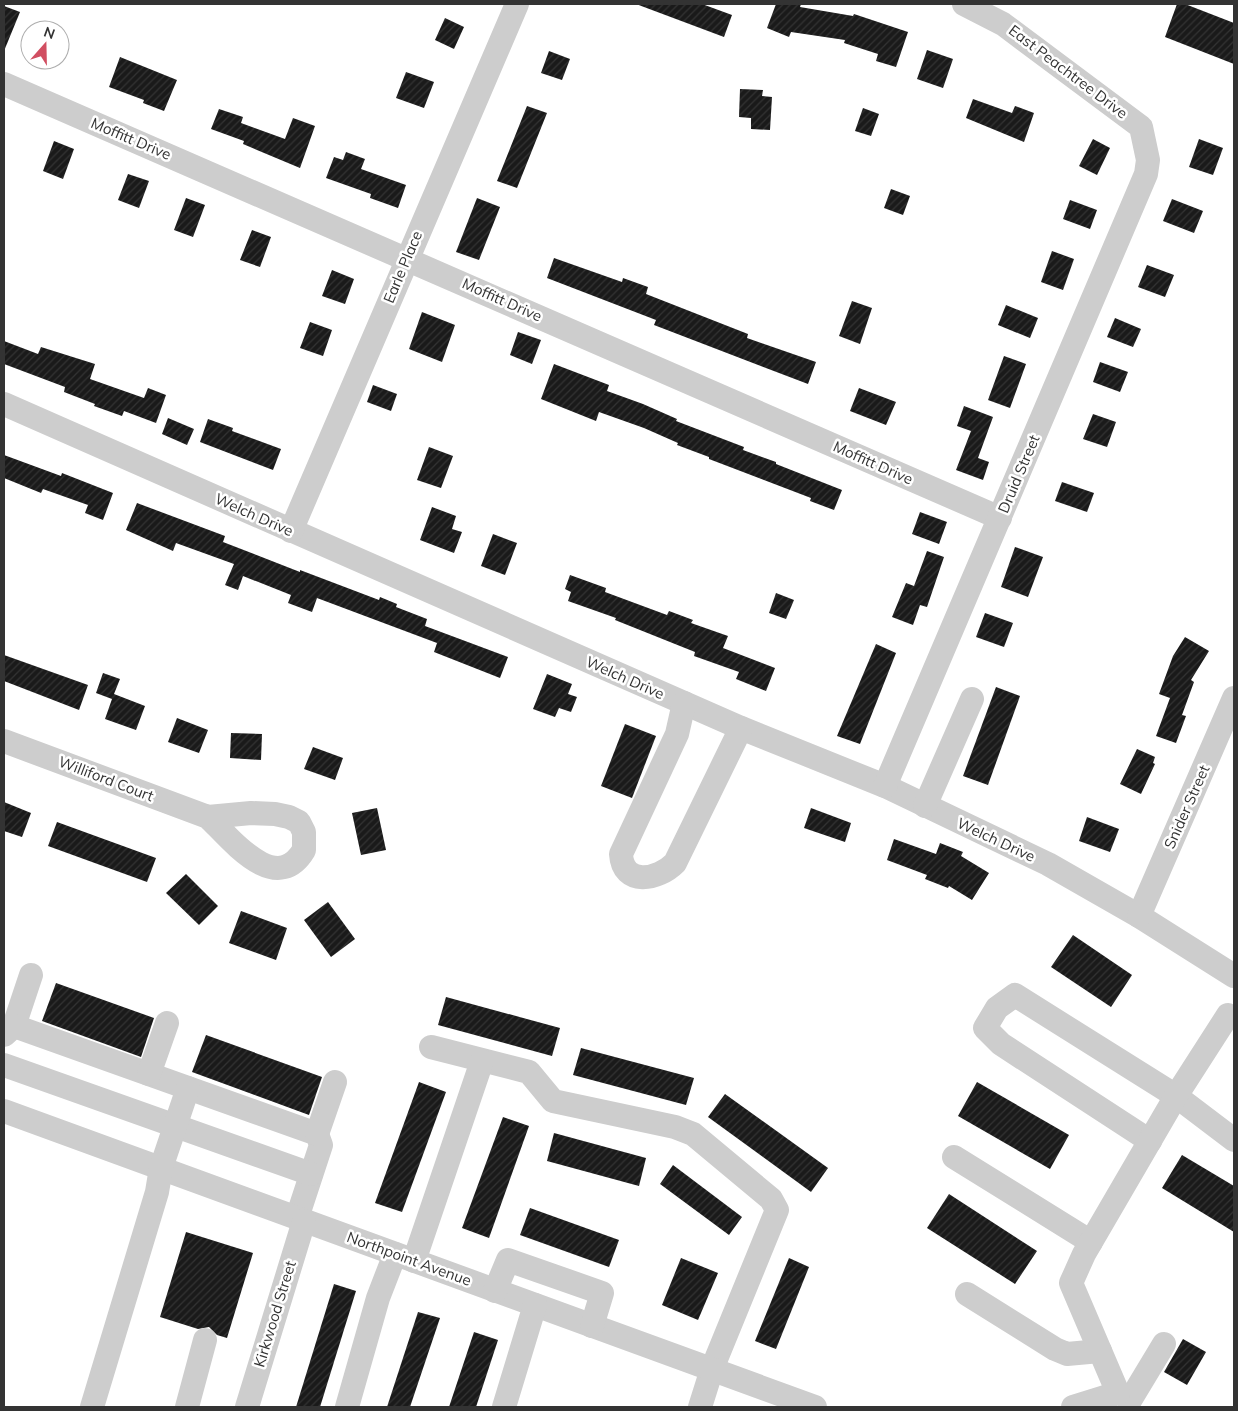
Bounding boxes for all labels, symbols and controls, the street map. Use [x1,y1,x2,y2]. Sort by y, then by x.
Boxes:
north arrow [20,20,70,70]
street label: East Peachtree Drive [1005,21,1132,123]
text: N [41,23,57,43]
street label: Moffitt Drive [88,113,174,164]
street label: Earle Place [379,228,426,306]
street label: Moffitt Drive [459,274,545,326]
street label: Druid Street [994,432,1044,516]
street label: Moffitt Drive [830,437,916,489]
street label: Welch Drive [212,489,296,540]
street label: Welch Drive [583,652,667,703]
street label: Williford Court [56,752,157,805]
street label: Snider Street [1160,762,1213,852]
street label: Welch Drive [954,813,1038,866]
street label: Northpoint Avenue [344,1227,474,1290]
street label: Kirkwood Street [249,1258,300,1369]

